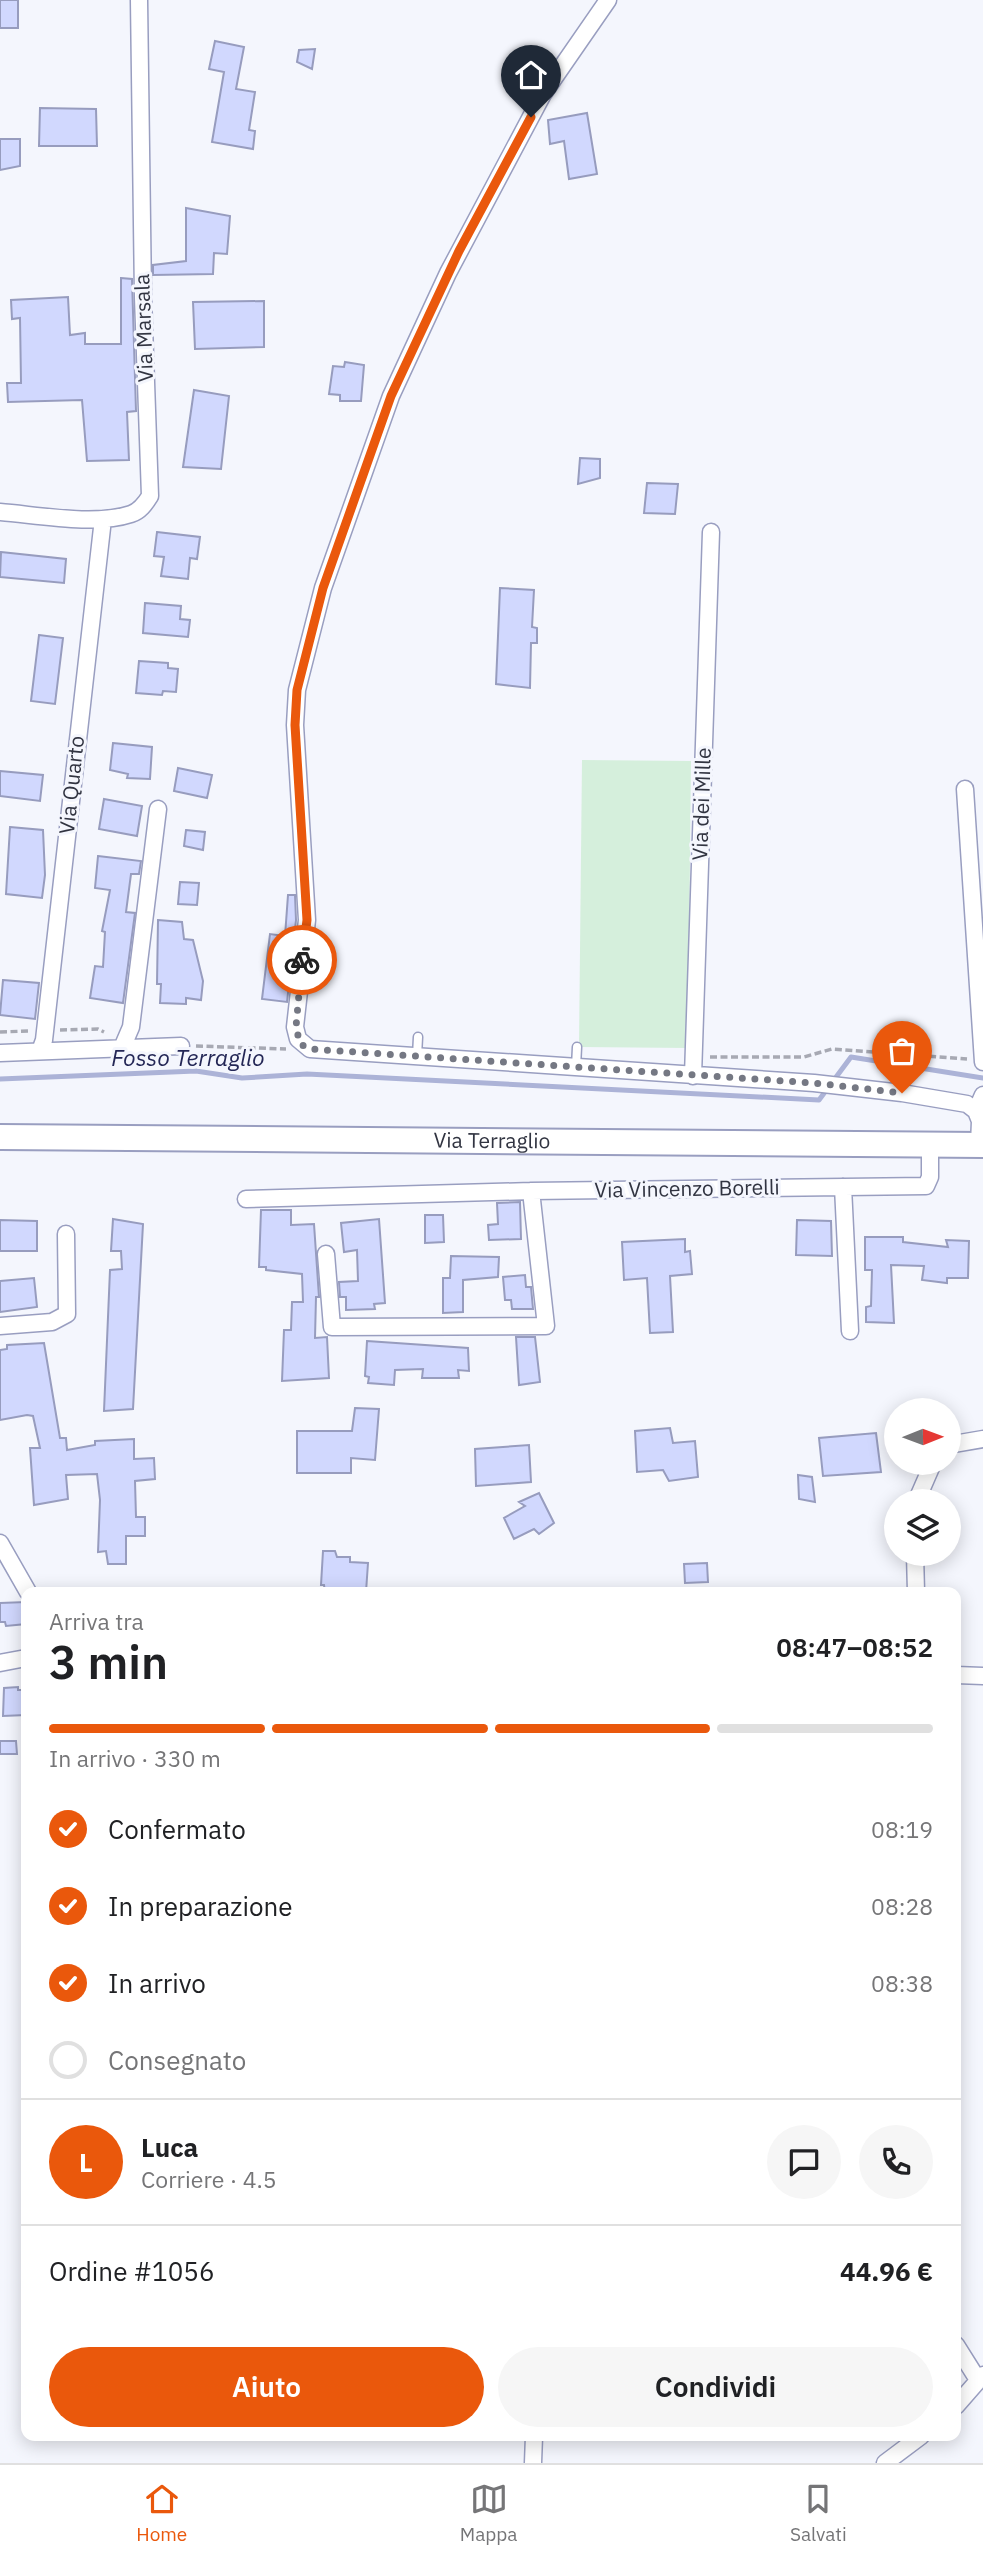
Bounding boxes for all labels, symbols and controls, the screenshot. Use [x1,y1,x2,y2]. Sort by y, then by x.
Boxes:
pin [501,45,561,117]
icon: home [512,56,550,94]
street label: Via Marsala [127,273,159,383]
street label: Via Quarto [52,734,90,836]
street label: Via dei Mille [685,747,717,861]
courier [267,925,337,995]
icon: bike [283,941,321,979]
pin [872,1021,932,1093]
icon: bag [883,1032,921,1070]
water label: Fosso Terraglio [111,1042,265,1072]
street label: Via Terraglio [433,1126,551,1154]
street label: Via Vincenzo Borelli [594,1172,780,1204]
north arrow [884,1398,961,1475]
map controls [884,1398,961,1566]
button: layers [884,1489,961,1566]
text: Arriva tra [49,1606,144,1636]
text: 08:47–08:52 [776,1630,933,1664]
text: 3 min [49,1632,168,1692]
text: In arrivo · 330 m [49,1743,221,1773]
icon: check [49,1810,87,1848]
text: Confermato [108,1812,246,1846]
text: 08:19 [871,1814,933,1844]
icon: check [49,1887,87,1925]
text: In preparazione [108,1889,293,1923]
text: 08:28 [871,1891,933,1921]
icon: check [49,1964,87,2002]
text: In arrivo [108,1966,206,2000]
text: 08:38 [871,1968,933,1998]
text: Consegnato [108,2043,246,2077]
button: chat [767,2125,841,2199]
button: phone [859,2125,933,2199]
text: Luca [141,2130,198,2164]
text: L [79,2145,93,2179]
text: Corriere · 4.5 [141,2164,277,2194]
text: Ordine #1056 [49,2254,215,2288]
text: 44.96 € [840,2254,933,2288]
button: Aiuto [49,2347,484,2427]
button: Condividi [498,2347,933,2427]
tab: Home [136,2480,187,2546]
tab: Mappa [460,2480,517,2546]
tab: Salvati [790,2480,847,2546]

